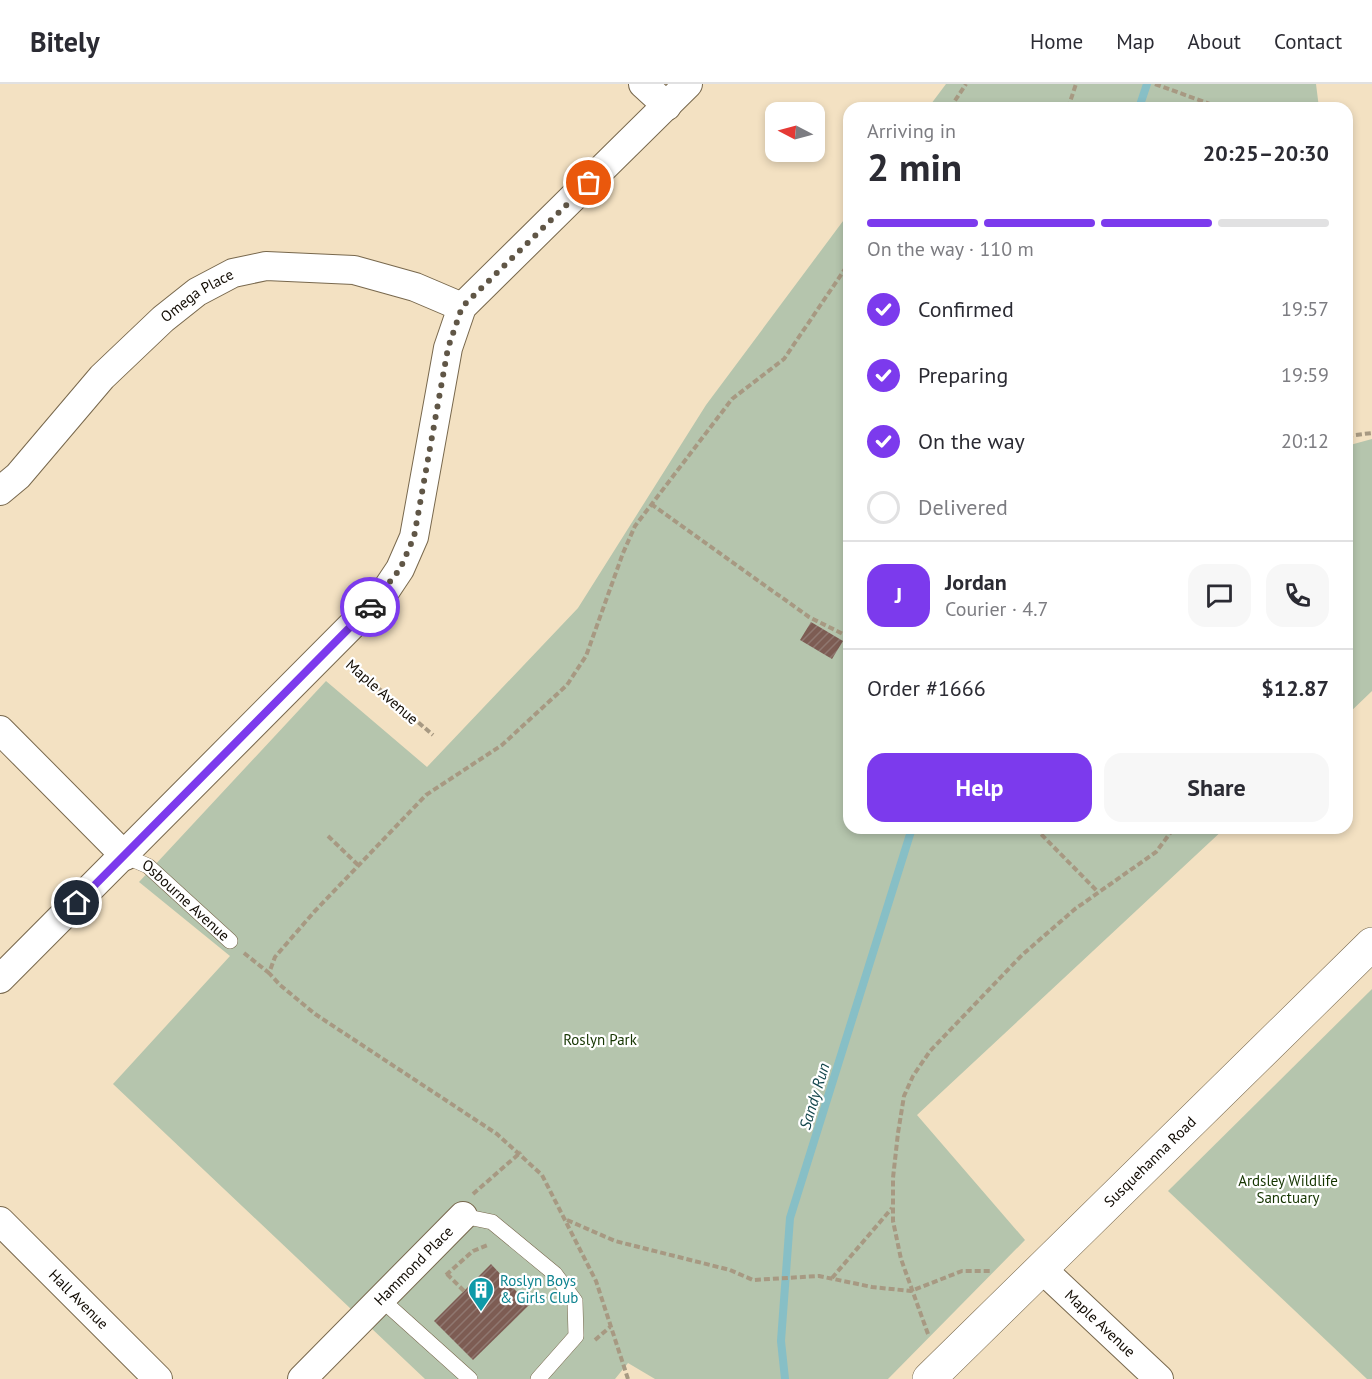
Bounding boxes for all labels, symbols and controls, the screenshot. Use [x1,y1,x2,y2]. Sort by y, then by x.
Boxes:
text: Bitely [30,23,100,60]
text: Home [1030,28,1083,55]
text: Map [1116,28,1155,55]
text: About [1188,28,1241,55]
text: Contact [1274,28,1342,55]
north arrow [765,102,825,162]
map controls [765,102,825,162]
text: Arriving in [867,118,956,144]
text: 20:25–20:30 [1203,139,1329,167]
text: 2 min [867,141,962,192]
pin [563,157,614,208]
icon: bag [572,166,605,199]
text: On the way · 110 m [867,236,1034,262]
street label: Omega Place [157,264,237,326]
icon: check [867,293,900,326]
text: Confirmed [918,295,1014,323]
text: 19:57 [1281,296,1329,322]
icon: check [867,359,900,392]
text: Preparing [918,361,1008,389]
text: 19:59 [1281,362,1329,388]
icon: check [867,425,900,458]
text: On the way [918,427,1025,455]
text: 20:12 [1281,428,1329,454]
text: Delivered [918,493,1008,521]
button: chat [1188,564,1251,627]
button: phone [1266,564,1329,627]
text: Jordan [945,568,1007,596]
courier [340,577,400,637]
text: J [895,581,902,609]
icon: car [354,591,387,624]
text: Courier · 4.7 [945,596,1048,622]
street label: Maple Avenue [342,655,422,728]
text: Order #1666 [867,674,986,702]
text: $12.87 [1261,674,1329,702]
button: Help [867,753,1092,822]
button: Share [1104,753,1329,822]
street label: Osbourne Avenue [140,855,234,945]
pin [51,877,102,928]
icon: home [60,886,93,919]
park label: Roslyn Park [563,1030,638,1049]
water label: Sandy Run [794,1060,834,1132]
street label: Susquehanna Road [1100,1112,1200,1211]
park label: Ardsley Wildlife Sanctuary [1238,1171,1338,1207]
street label: Hammond Place [370,1222,457,1309]
street label: Hall Avenue [45,1265,113,1333]
place label: Roslyn Boys & Girls Club [500,1271,578,1307]
building icon: Roslyn Boys & Girls Club [466,1275,496,1313]
street label: Maple Avenue [1061,1285,1140,1361]

